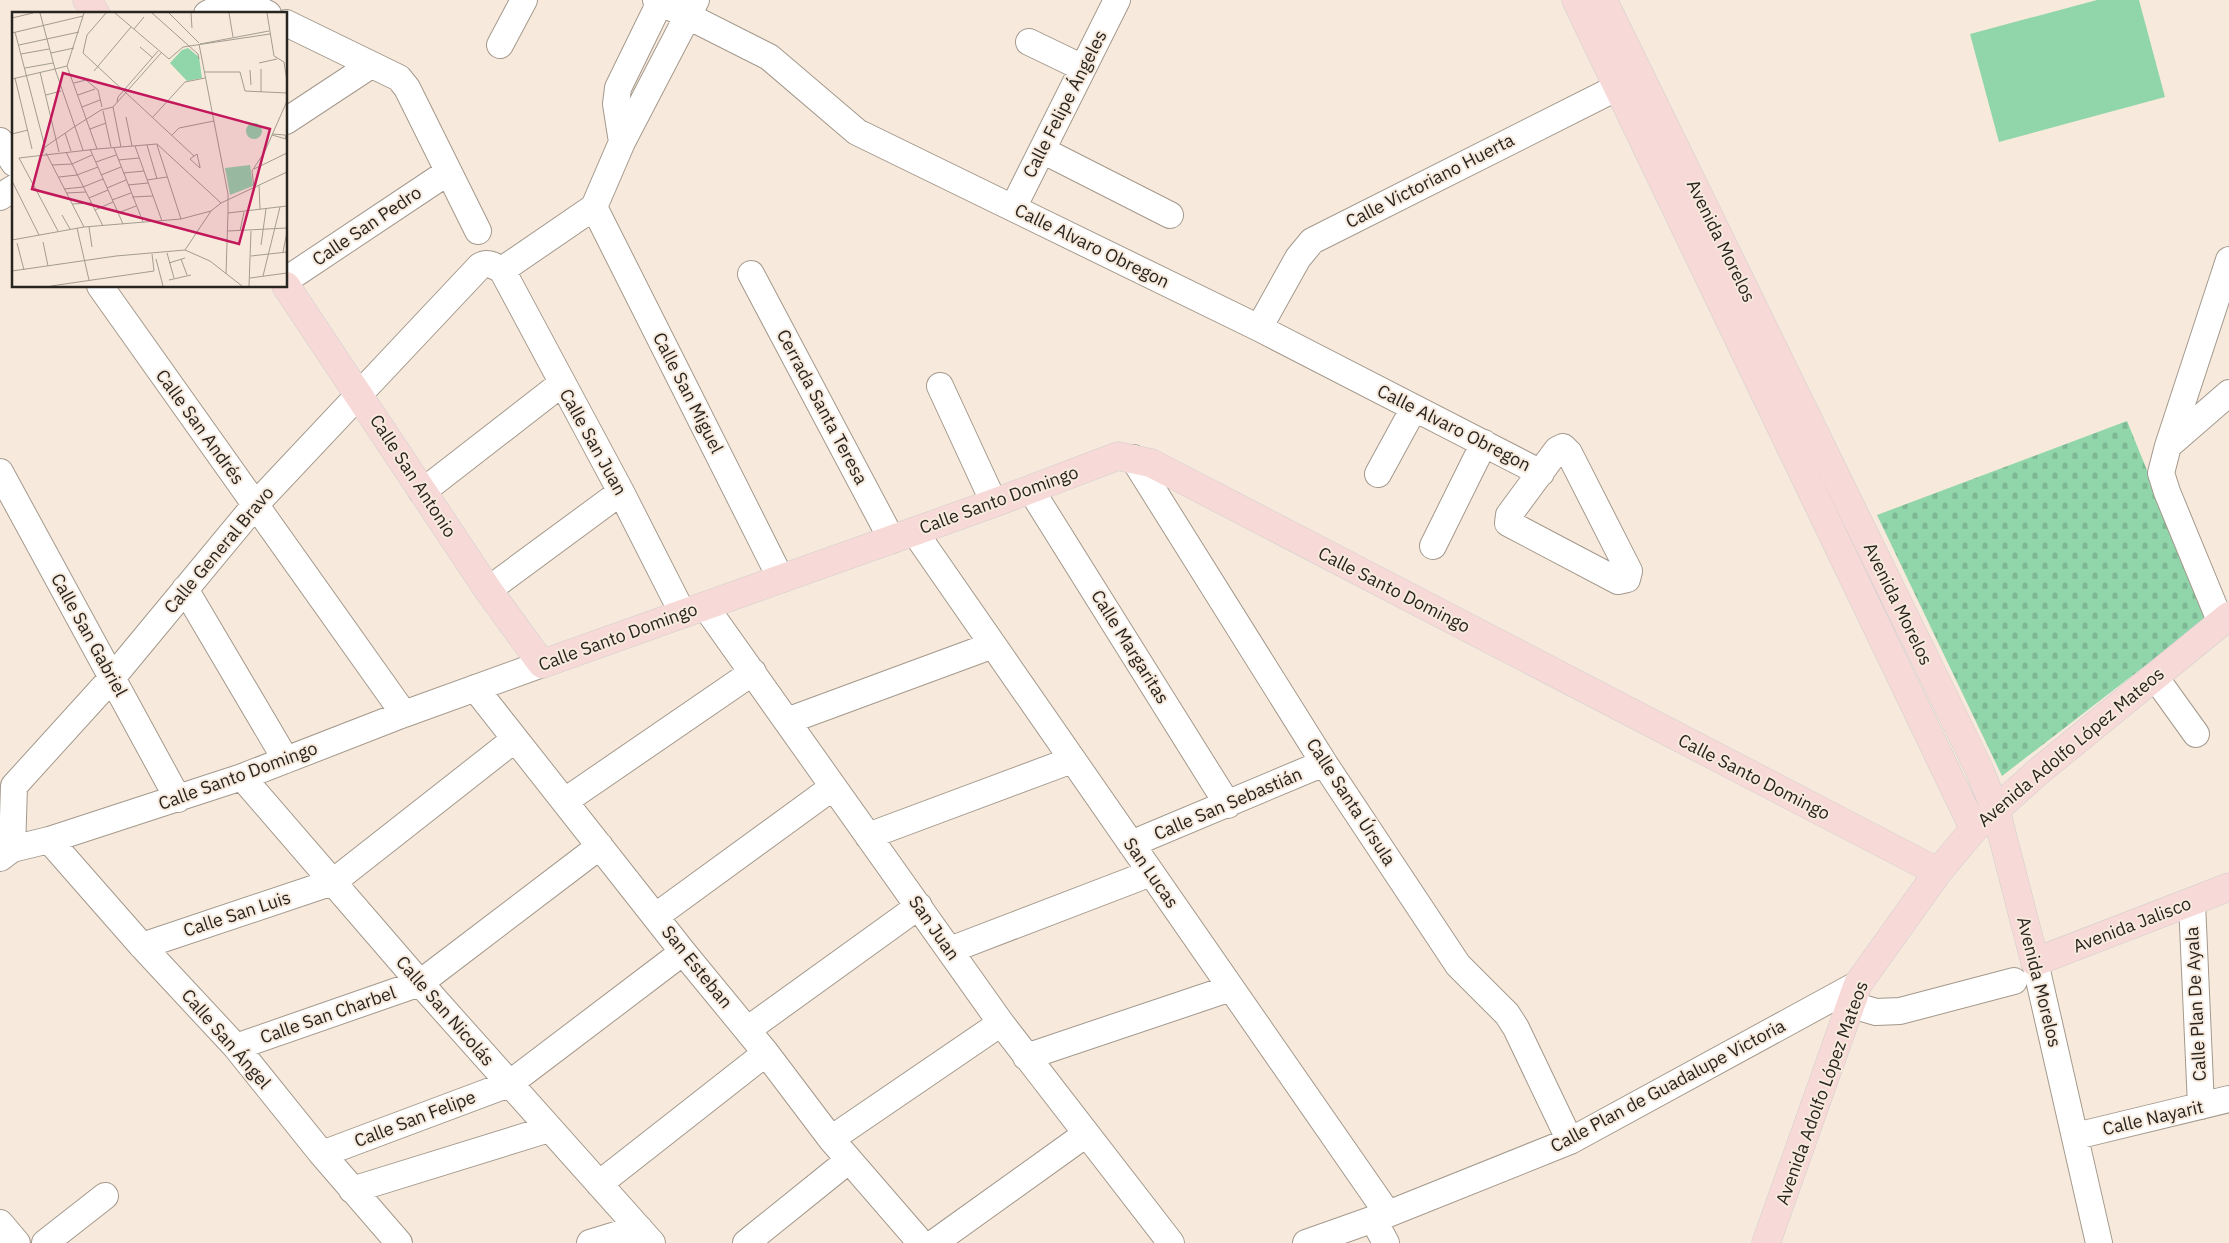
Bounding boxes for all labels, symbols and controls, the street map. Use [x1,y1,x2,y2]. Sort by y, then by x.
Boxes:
inset map [12,12,288,288]
street label: Calle Felipe Ángeles [1017,26,1112,181]
street label: Calle Victoriano Huerta [1342,128,1518,233]
street label: Avenida Morelos [1682,176,1761,306]
street label: Calle San Pedro [308,181,426,271]
street label: Calle Alvaro Obregon [1011,198,1173,293]
street label: Cerrada Santa Teresa [772,325,873,489]
street label: Calle San Miguel [648,328,729,457]
street label: Calle San Andrés [151,365,250,489]
street label: Calle Alvaro Obregon [1374,379,1535,476]
street label: Calle San Juan [555,384,632,499]
street label: Calle San Antonio [365,410,462,542]
street label: Calle Santo Domingo [916,460,1081,539]
street label: Calle General Bravo [159,481,279,618]
street label: Avenida Morelos [1859,539,1938,669]
street label: Calle Santo Domingo [1314,541,1474,638]
street label: Calle San Gabriel [46,569,133,701]
street label: Calle Margaritas [1086,586,1175,708]
street label: Calle Santo Domingo [535,597,700,676]
street label: Avenida Adolfo López Mateos [1973,662,2169,832]
street label: Calle Santo Domingo [1674,728,1834,825]
street label: Calle Santa Úrsula [1302,734,1401,870]
street label: Calle Santo Domingo [155,736,320,815]
street label: Calle San Sebastián [1150,762,1305,845]
street label: San Lucas [1119,833,1184,913]
street label: Calle San Luis [180,885,293,942]
street label: San Juan [904,891,965,965]
street label: Avenida Jalisco [2069,891,2194,958]
street label: Avenida Morelos [2012,914,2067,1049]
street label: San Esteban [657,921,738,1013]
street label: Calle Plan De Ayala [2180,926,2211,1082]
street label: Calle San Nicolás [391,951,500,1071]
street label: Avenida Adolfo López Mateos [1770,978,1873,1208]
street label: Calle San Charbel [257,981,399,1049]
street label: Calle San Ángel [177,984,276,1093]
street label: Calle Plan de Guadalupe Victoria [1546,1014,1789,1157]
street label: Calle San Felipe [351,1085,479,1152]
street label: Calle Nayarit [2100,1095,2205,1140]

